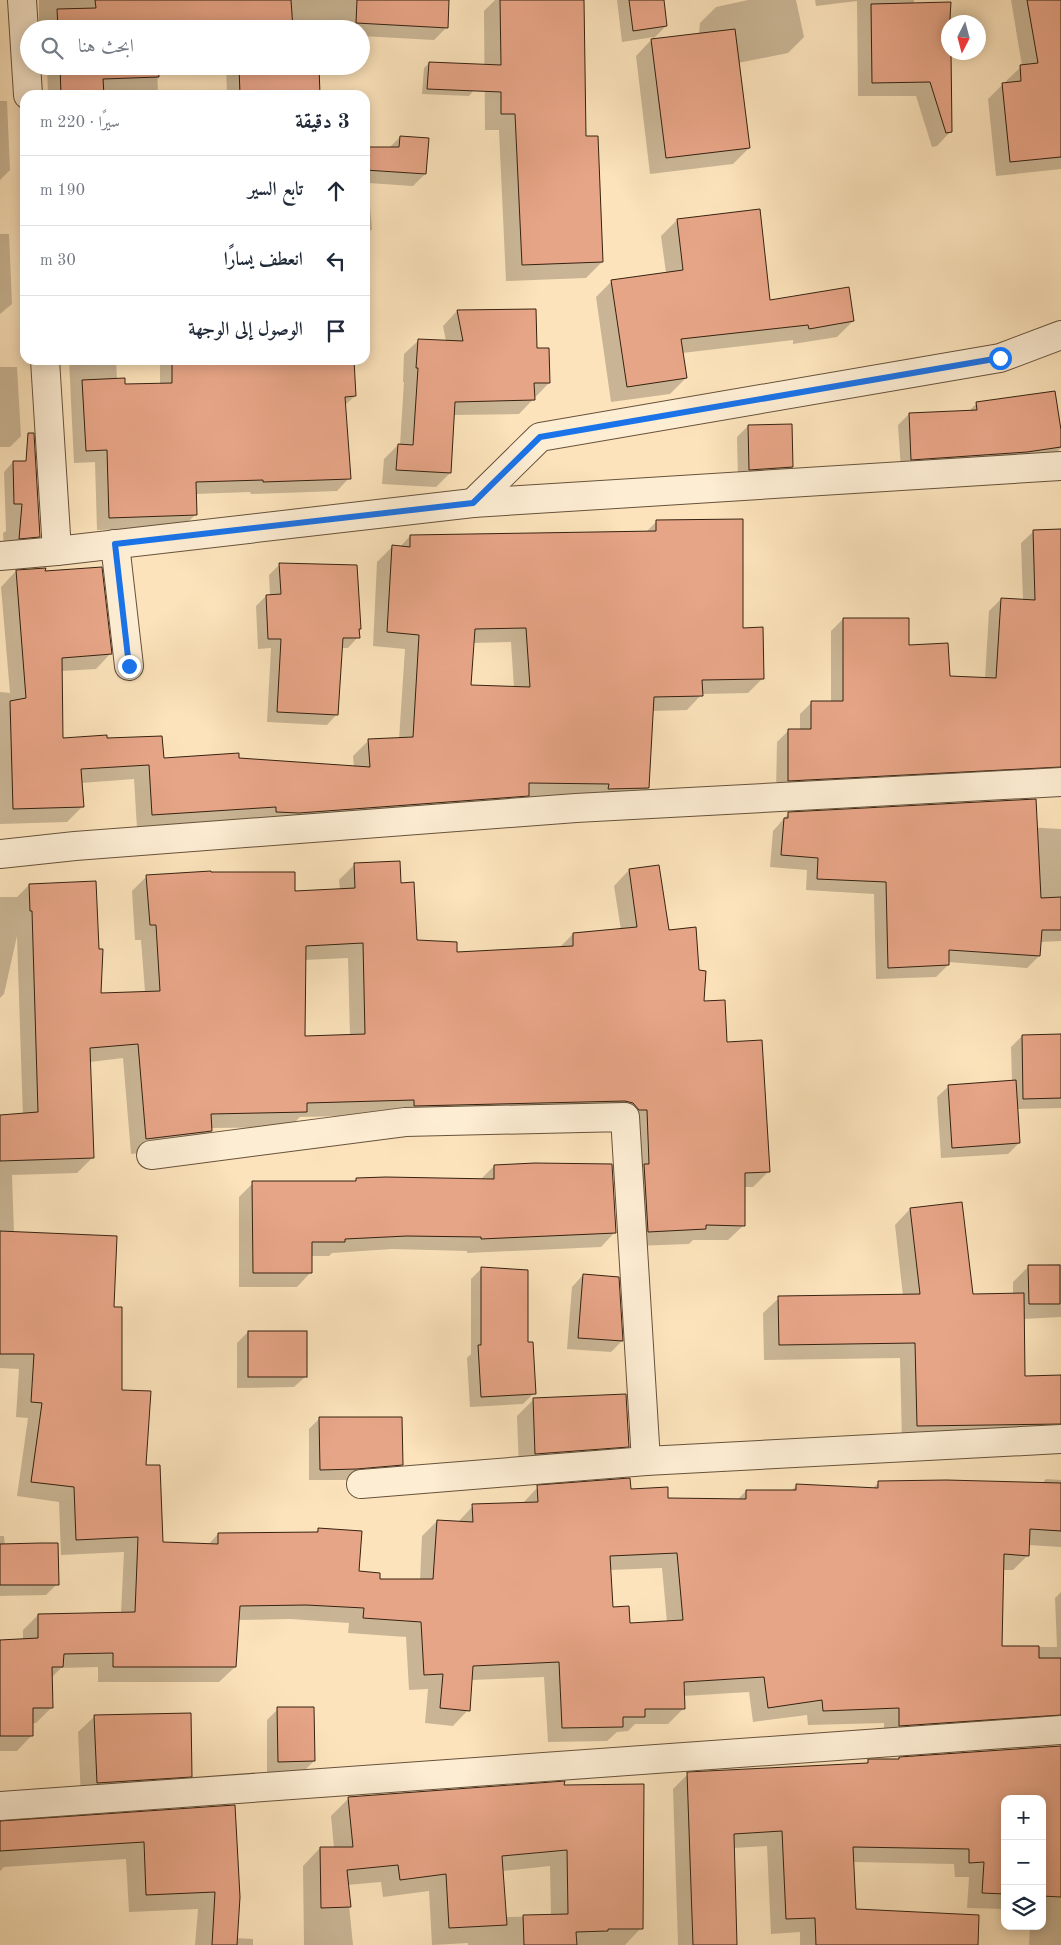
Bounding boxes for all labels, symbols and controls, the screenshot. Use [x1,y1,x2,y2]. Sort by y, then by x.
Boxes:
north arrow [941,15,986,60]
search box [20,20,370,75]
icon: search [38,34,66,62]
text: ابحث هنا [78,38,134,57]
text: 3 دقيقة [295,112,350,133]
text: سيرًا · 220 m [40,115,120,131]
icon: ahead [322,177,350,205]
text: تابع السير [248,181,303,200]
text: 190 m [40,183,85,199]
icon: left [322,247,350,275]
text: انعطف يسارًا [224,251,303,270]
text: 30 m [40,253,76,269]
icon: arrive [322,317,350,345]
text: الوصول إلى الوجهة [188,321,303,340]
route start [989,347,1012,370]
route end [118,655,141,678]
map controls [1001,1795,1046,1930]
button: + [1001,1795,1046,1840]
button: − [1001,1840,1046,1885]
button: layers [1001,1885,1046,1930]

